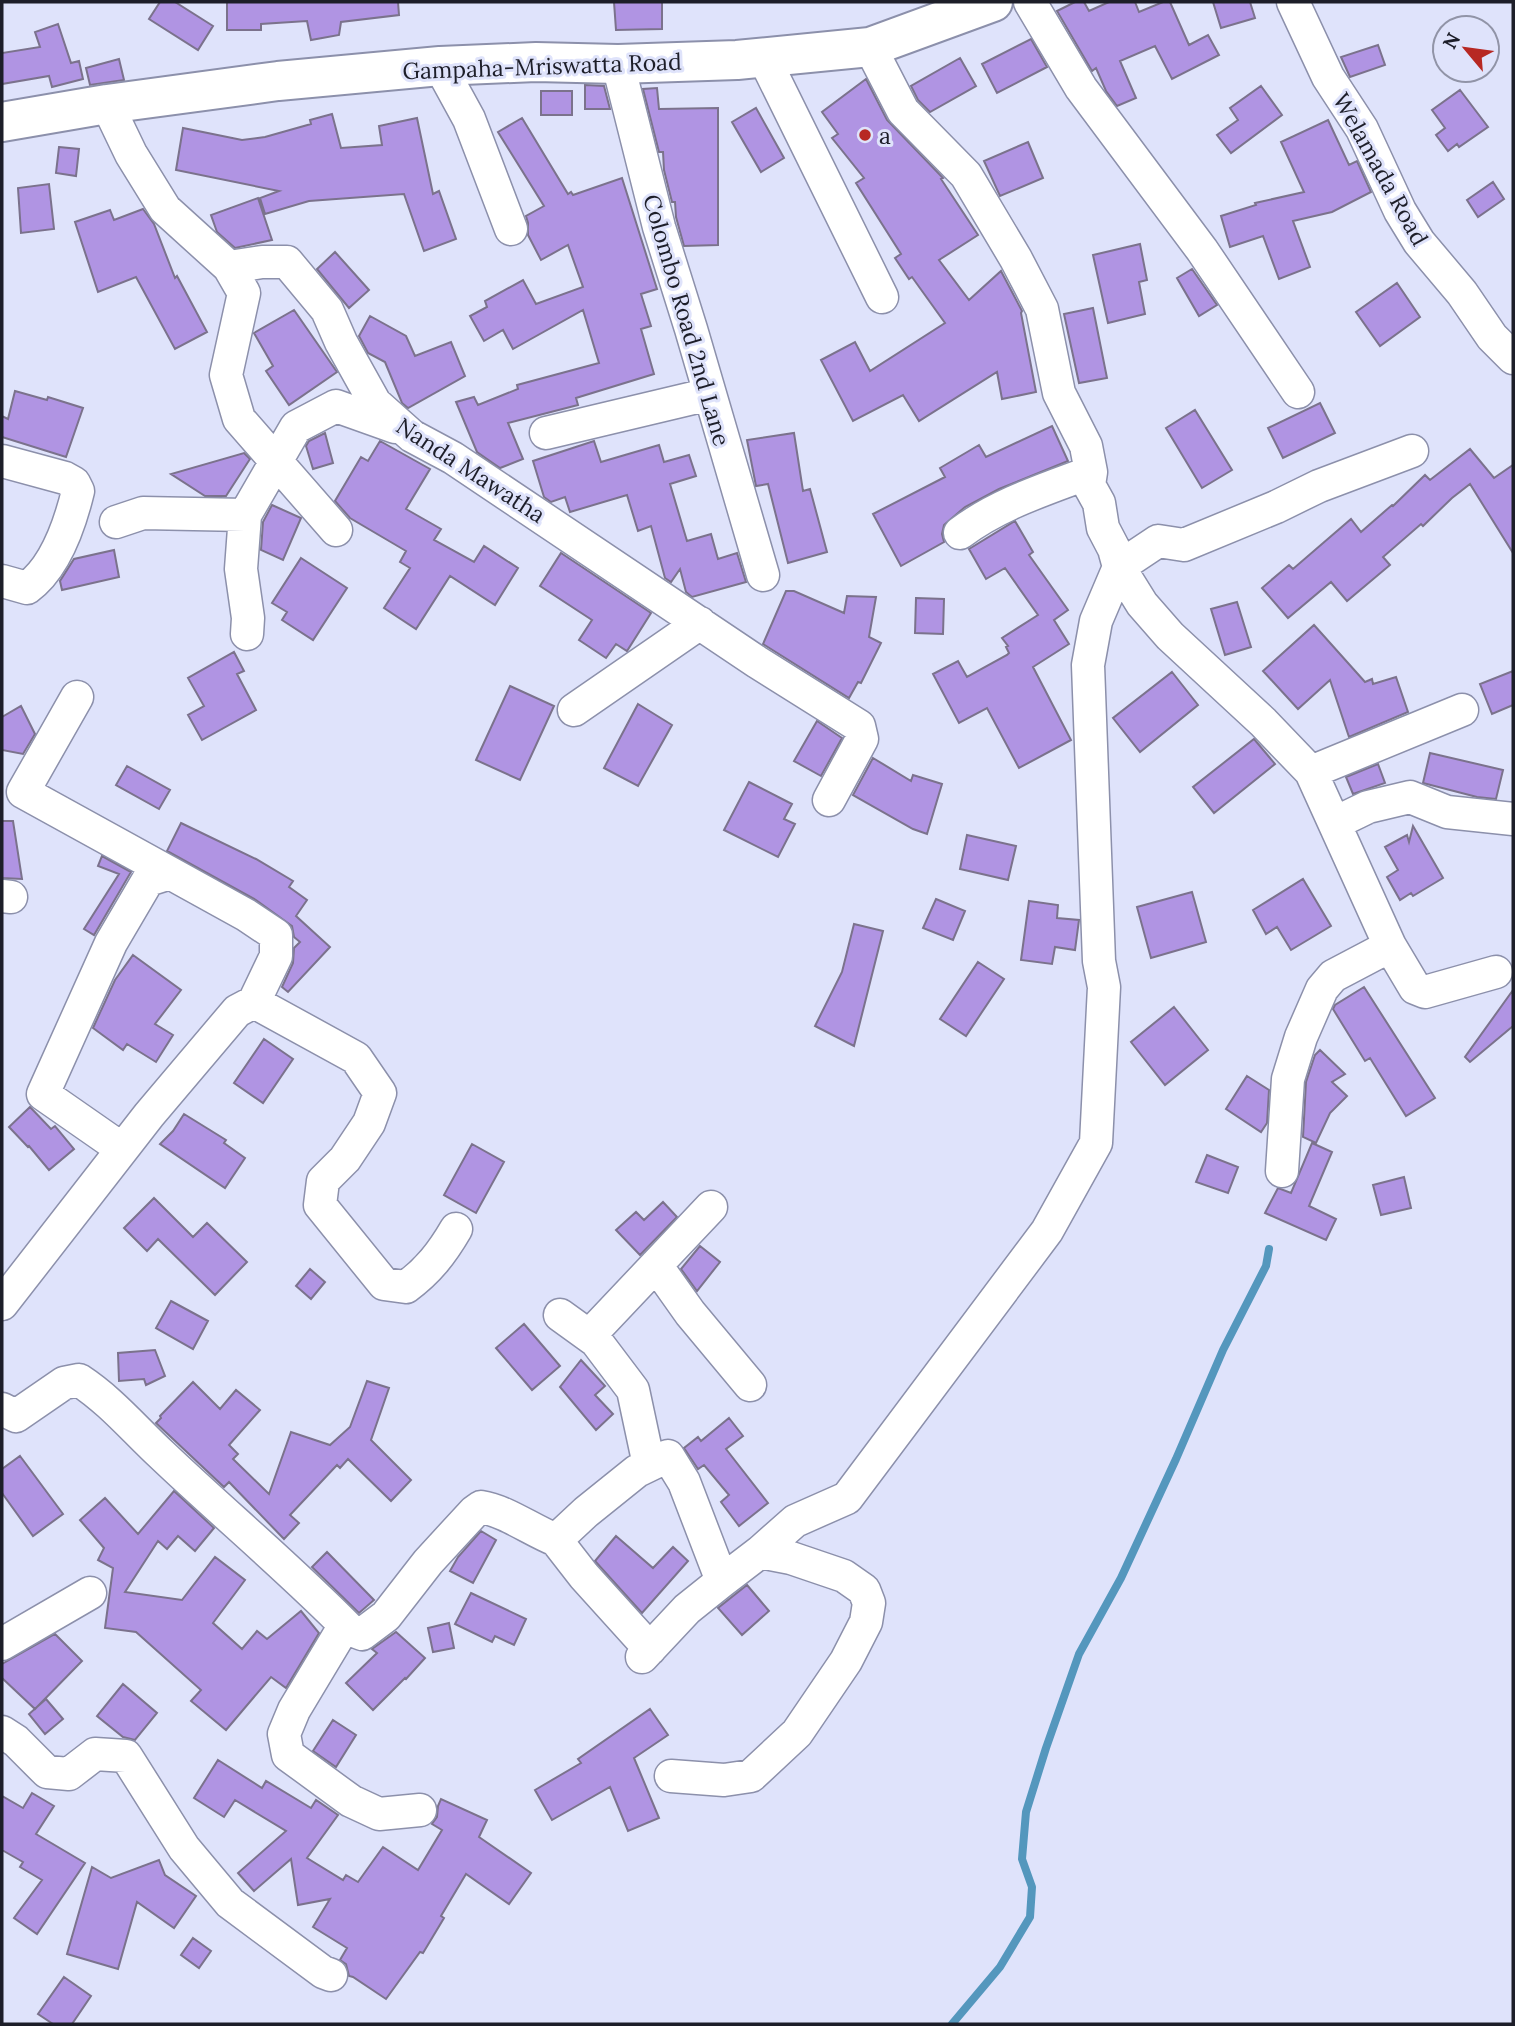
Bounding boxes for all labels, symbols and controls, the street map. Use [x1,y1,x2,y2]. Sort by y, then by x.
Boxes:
north arrow [1431,14,1501,84]
text: N [1437,28,1465,53]
street label: Gampaha-Mriswatta Road [402,47,682,85]
street label: Welamada Road [1327,88,1435,251]
place label: a [879,121,891,150]
marker: a [857,127,873,143]
street label: Colombo Road 2nd Lane [637,191,737,449]
street label: Nanda Mawatha [391,411,551,529]

